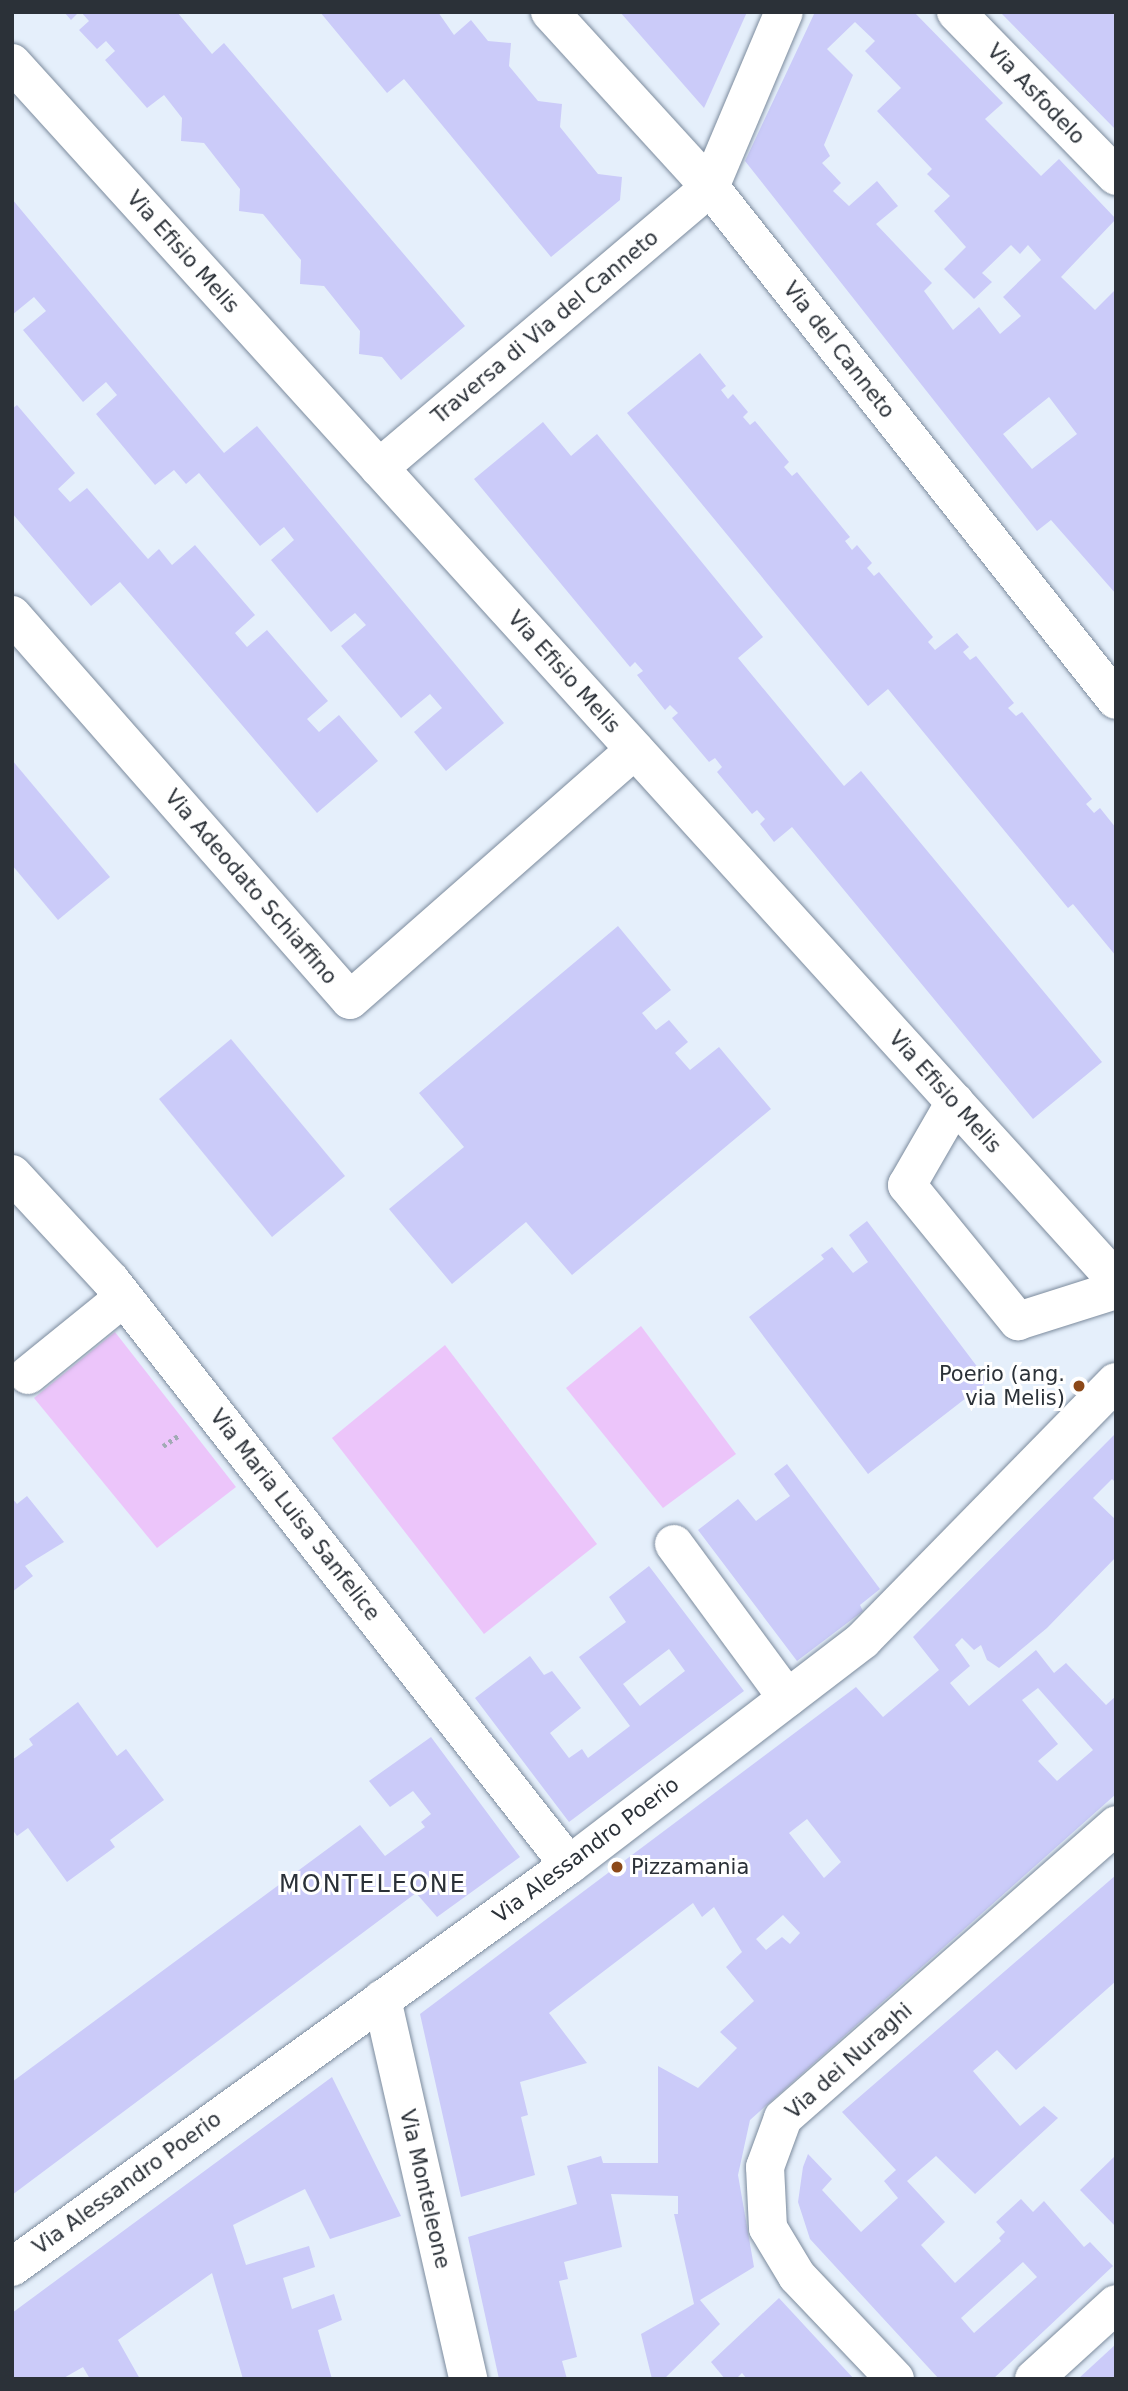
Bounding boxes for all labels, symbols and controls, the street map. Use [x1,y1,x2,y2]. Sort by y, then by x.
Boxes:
street label: Via Asfodelo [982,39,1090,149]
street label: Via Efisio Melis [122,186,244,318]
street label: Traversa di Via del Canneto [427,225,663,429]
street label: Via del Canneto [778,277,900,423]
street label: Via Efisio Melis [503,606,625,738]
street label: Via Adeodato Schiaffino [160,785,342,989]
street label: Via Efisio Melis [884,1026,1006,1158]
place label: Poerio (ang. via Melis) [939,1361,1065,1411]
marker: Poerio (ang. via Melis) [1071,1378,1087,1394]
street label: Via Maria Luisa Sanfelice [205,1404,385,1626]
street label: Via Alessandro Poerio [488,1772,684,1928]
place label: Pizzamania [631,1854,749,1880]
marker: Pizzamania [609,1859,625,1875]
district label: MONTELEONE [280,1871,466,1899]
street label: Via dei Nuraghi [781,1998,917,2124]
street label: Via Alessandro Poerio [28,2106,226,2260]
street label: Via Monteleone [394,2107,456,2271]

